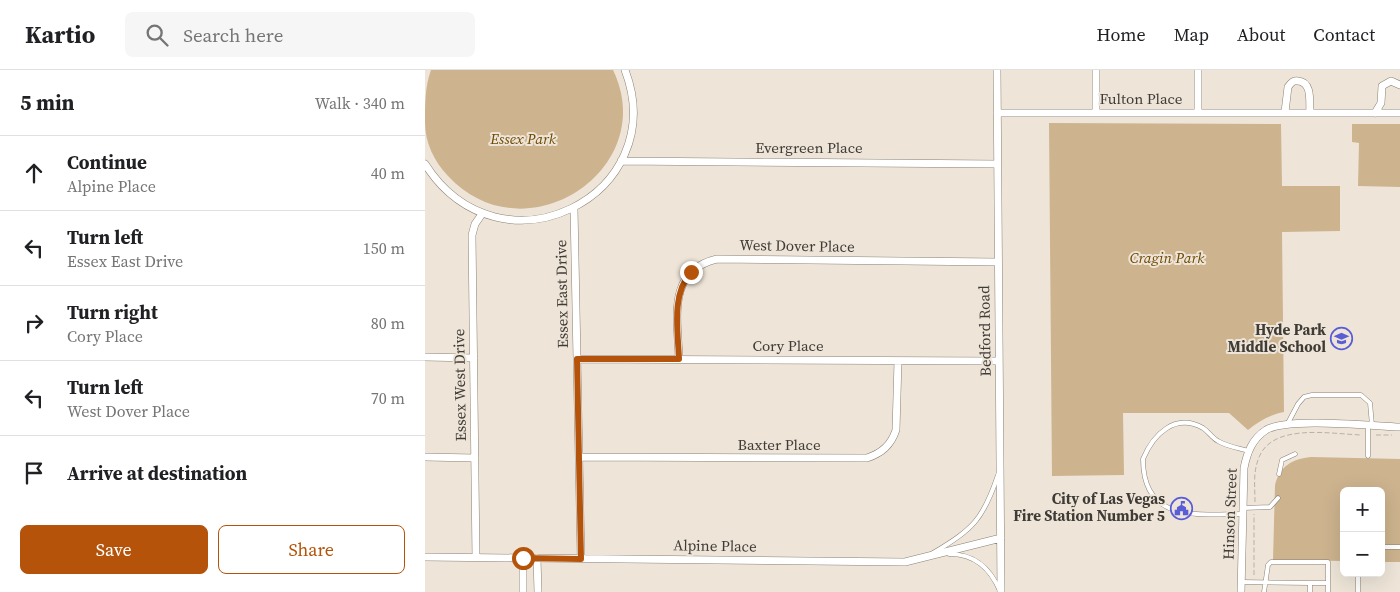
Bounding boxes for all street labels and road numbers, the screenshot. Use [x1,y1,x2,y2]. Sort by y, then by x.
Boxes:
street label: Fulton Place [1099,88,1183,109]
street label: Evergreen Place [755,137,863,158]
street label: West Dover Place [739,234,855,257]
street label: Essex East Drive [550,239,573,349]
street label: Bedford Road [973,285,996,377]
street label: Essex West Drive [448,328,471,442]
street label: Cory Place [752,335,824,356]
street label: Baxter Place [737,434,821,455]
street label: Hinson Street [1217,468,1242,560]
street label: Alpine Place [673,534,757,557]

